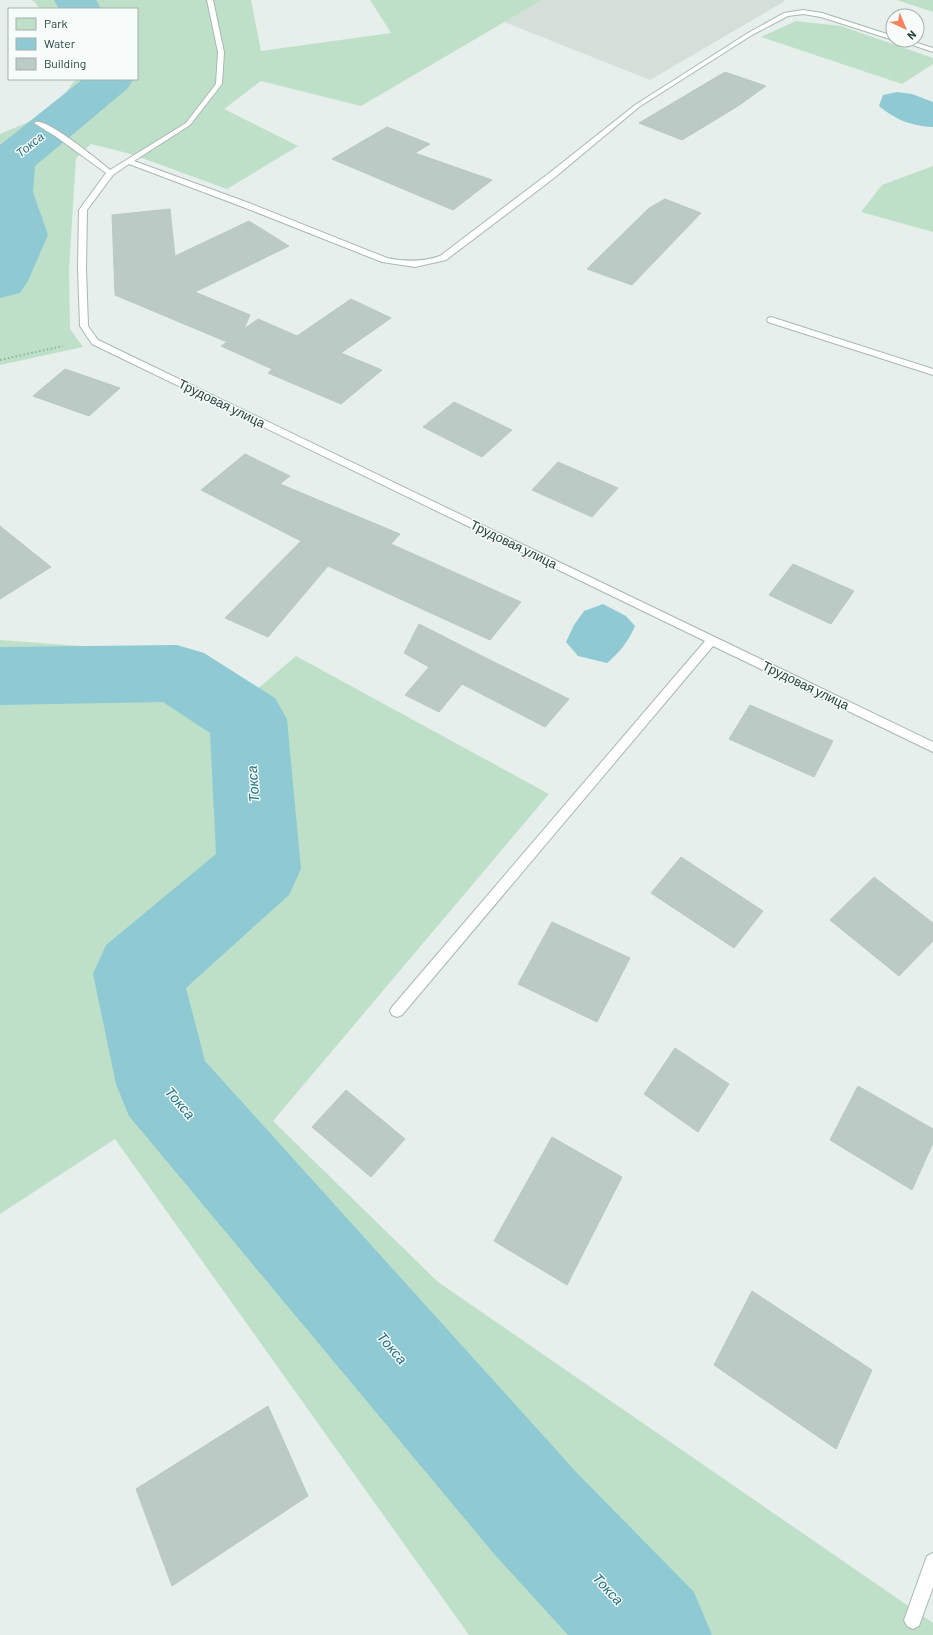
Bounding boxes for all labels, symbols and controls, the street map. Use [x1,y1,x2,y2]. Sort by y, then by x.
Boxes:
legend [8,8,138,80]
north arrow [885,8,925,48]
text: Park [44,16,68,30]
text: N [905,28,919,43]
text: Water [44,36,76,50]
text: Building [44,56,86,70]
water label: Токса [13,129,46,160]
street label: Трудовая улица [176,375,269,431]
street label: Трудовая улица [468,516,561,572]
street label: Трудовая улица [760,657,853,713]
water label: Токса [243,765,262,803]
water label: Токса [162,1083,199,1122]
water label: Токса [374,1328,411,1367]
water label: Токса [589,1569,627,1608]

